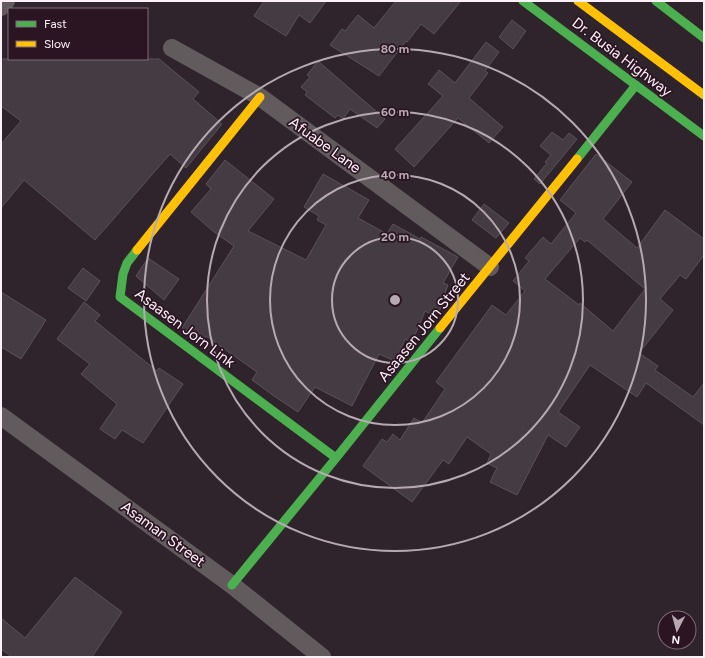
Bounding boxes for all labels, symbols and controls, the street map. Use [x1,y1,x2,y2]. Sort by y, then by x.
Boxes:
legend [8,8,148,60]
street label: Dr. Busia Highway [569,14,676,100]
text: Fast [44,17,67,31]
text: Slow [44,37,71,51]
text: 80 m [381,42,409,56]
text: 60 m [381,105,409,119]
street label: Afuabe Lane [286,113,364,177]
text: 40 m [381,168,409,182]
text: 20 m [381,230,409,244]
street label: Asaasen Jorn Street [374,269,474,385]
street label: Asaasen Jorn Link [132,285,239,372]
centre of rings [388,293,402,307]
street label: Asaman Street [118,498,209,571]
north arrow [657,610,697,650]
text: N [671,633,681,646]

